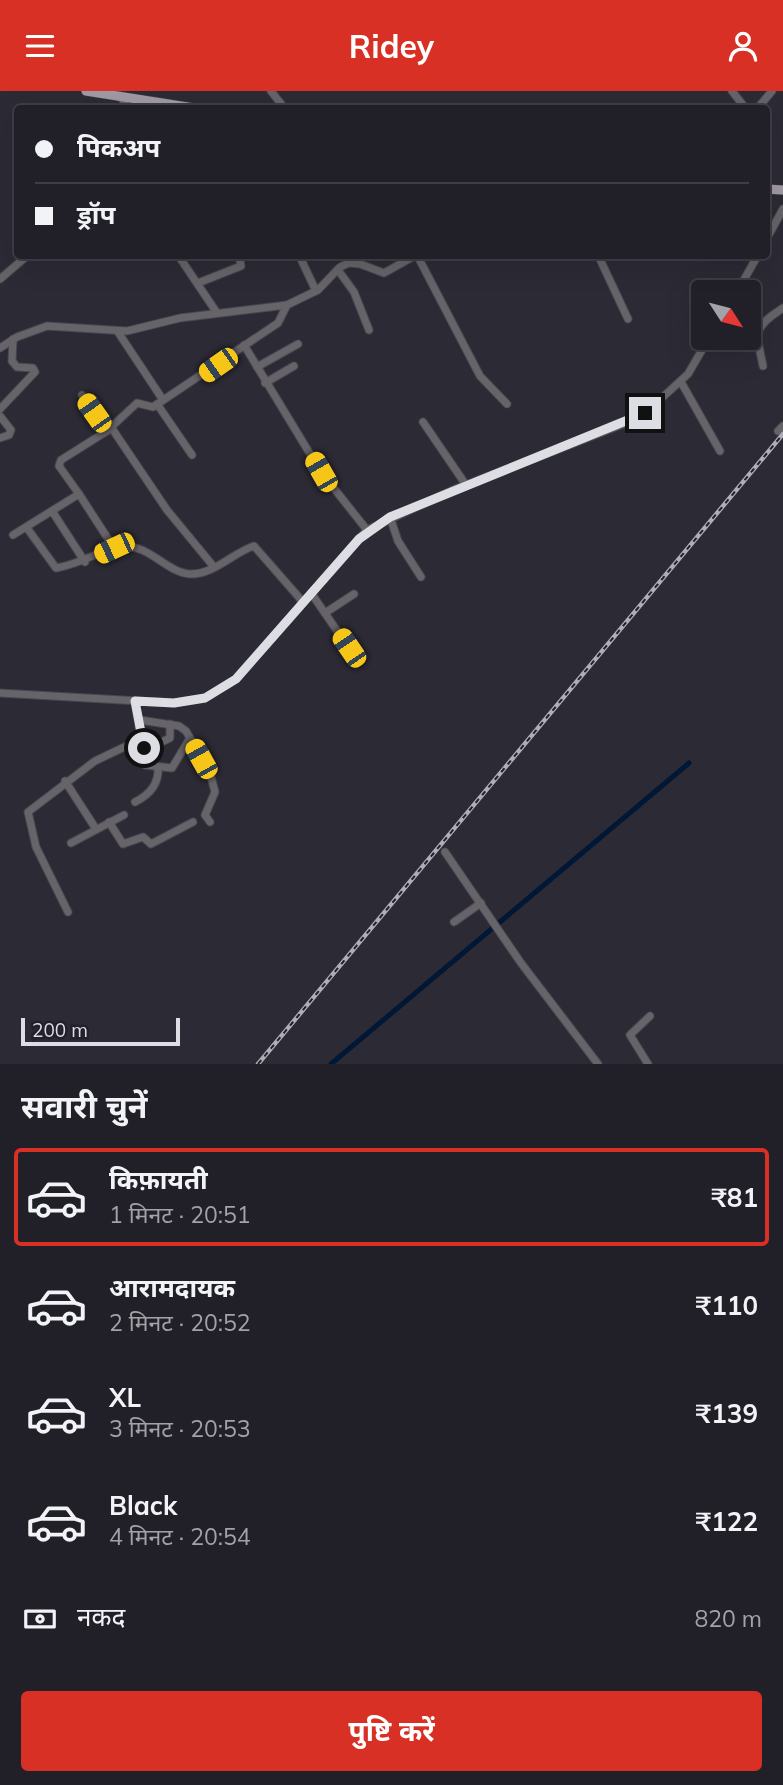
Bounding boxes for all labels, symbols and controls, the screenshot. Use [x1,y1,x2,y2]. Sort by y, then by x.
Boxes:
text: Ridey [349,26,434,66]
icon: menu [21,27,59,65]
icon: person [724,27,762,65]
text: पिकअप [77,131,160,164]
text: ड्रॉप [77,198,115,231]
north arrow [691,280,761,350]
map controls [691,280,761,350]
car [195,344,242,386]
car [74,390,115,436]
route end [629,397,661,429]
car [302,449,341,495]
car [91,530,138,566]
car [329,625,370,671]
route start [128,732,160,764]
car [182,736,221,782]
scale bar [21,1015,180,1047]
text: 200 m [32,1018,88,1042]
text: सवारी चुनें [21,1086,148,1126]
text: किफ़ायती [109,1163,208,1196]
icon: car [25,1166,88,1229]
text: ₹81 [711,1181,758,1214]
text: 1 मिनट · 20:51 [109,1200,251,1229]
text: आरामदायक [109,1271,235,1304]
icon: car [25,1274,88,1337]
text: ₹110 [696,1289,758,1322]
text: 2 मिनट · 20:52 [109,1308,251,1337]
text: XL [109,1381,141,1414]
icon: car [25,1382,88,1445]
text: ₹139 [696,1397,758,1430]
text: 3 मिनट · 20:53 [109,1414,251,1443]
text: Black [109,1489,177,1522]
icon: car [25,1490,88,1553]
text: ₹122 [696,1505,758,1538]
text: 4 मिनट · 20:54 [109,1522,251,1551]
icon: cash [21,1600,59,1638]
text: नकद [77,1600,125,1633]
text: 820 m [694,1604,762,1633]
button: पुष्टि करें [21,1691,762,1771]

